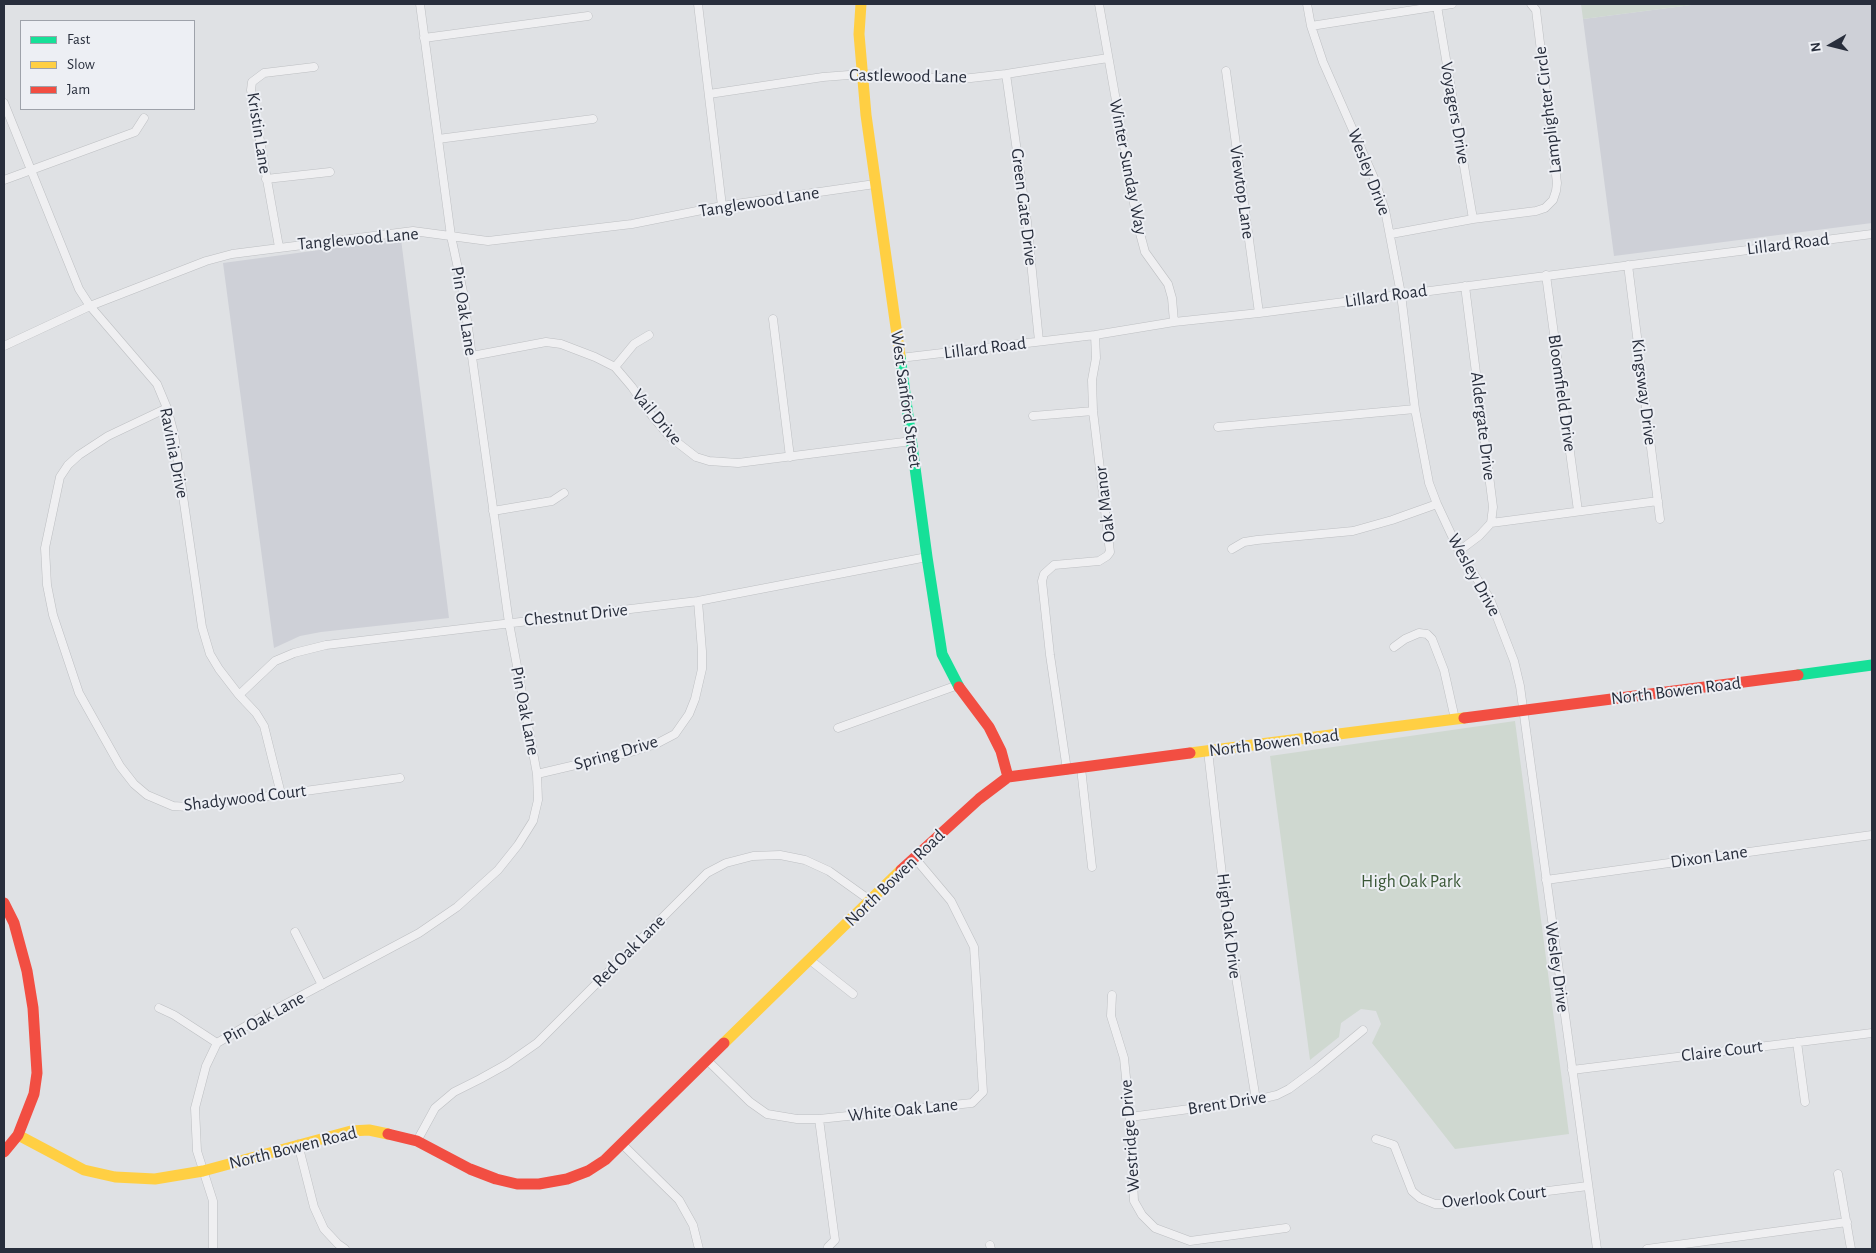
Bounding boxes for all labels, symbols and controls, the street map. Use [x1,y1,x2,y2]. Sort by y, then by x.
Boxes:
legend [20,20,195,110]
north arrow [1806,20,1856,70]
text: Fast [67,32,90,47]
text: N [1809,41,1824,53]
street label: Lamplighter Circle [1529,45,1567,175]
text: Slow [67,57,95,72]
street label: Voyagers Drive [1435,60,1475,166]
street label: Castlewood Lane [849,64,967,88]
text: Jam [67,82,90,97]
street label: Kristin Lane [242,91,276,175]
street label: Winter Sunday Way [1104,97,1152,237]
street label: Wesley Drive [1343,126,1395,218]
street label: Viewtop Lane [1225,144,1259,240]
street label: Green Gate Drive [1006,147,1042,267]
street label: Tanglewood Lane [697,182,821,222]
street label: Tanglewood Lane [296,223,420,255]
street label: Lillard Road [1746,228,1830,260]
street label: Pin Oak Lane [446,265,482,357]
street label: Lillard Road [1344,280,1428,312]
street label: West Sanford Street [886,329,926,469]
street label: Lillard Road [943,332,1027,364]
street label: Bloomfield Drive [1543,333,1581,453]
street label: Kingsway Drive [1627,338,1661,446]
street label: Aldergate Drive [1466,370,1500,482]
street label: Vail Drive [627,385,687,449]
street label: Ravinia Drive [155,406,193,500]
street label: Oak Manor [1090,465,1120,543]
street label: Wesley Drive [1442,530,1506,620]
street label: Chestnut Drive [523,599,629,631]
street label: Pin Oak Lane [506,665,544,757]
street label: North Bowen Road [1610,672,1742,710]
street label: North Bowen Road [1208,724,1340,762]
street label: Spring Drive [572,731,660,775]
street label: Shadywood Court [183,780,307,816]
street label: North Bowen Road [840,825,950,931]
street label: Dixon Lane [1669,841,1749,873]
park label: High Oak Park [1361,871,1461,893]
street label: High Oak Drive [1212,872,1246,980]
street label: Red Oak Lane [588,910,670,992]
street label: Wesley Drive [1540,920,1574,1014]
street label: Pin Oak Lane [219,987,309,1049]
street label: Claire Court [1680,1035,1764,1067]
street label: Westridge Drive [1115,1079,1145,1193]
street label: Brent Drive [1186,1086,1268,1120]
street label: White Oak Lane [847,1093,959,1127]
street label: North Bowen Road [227,1122,359,1174]
street label: Overlook Court [1441,1181,1547,1213]

